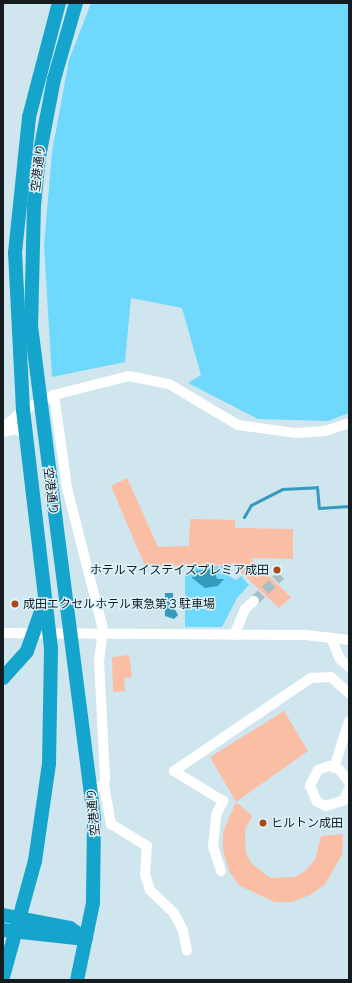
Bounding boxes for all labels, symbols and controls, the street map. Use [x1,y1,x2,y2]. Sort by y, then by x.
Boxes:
street label: 空港通り [28,143,48,193]
street label: 空港通り [41,466,61,516]
place label: ホテルマイステイズプレミア成田 [89,563,269,577]
marker: ホテルマイステイズプレミア成田 [272,565,282,575]
place label: 成田エクセルホテル東急第３駐車場 [23,597,215,611]
marker: 成田エクセルホテル東急第３駐車場 [10,599,20,609]
street label: 空港通り [84,787,102,837]
place label: ヒルトン成田 [271,816,343,830]
marker: ヒルトン成田 [258,818,268,828]

